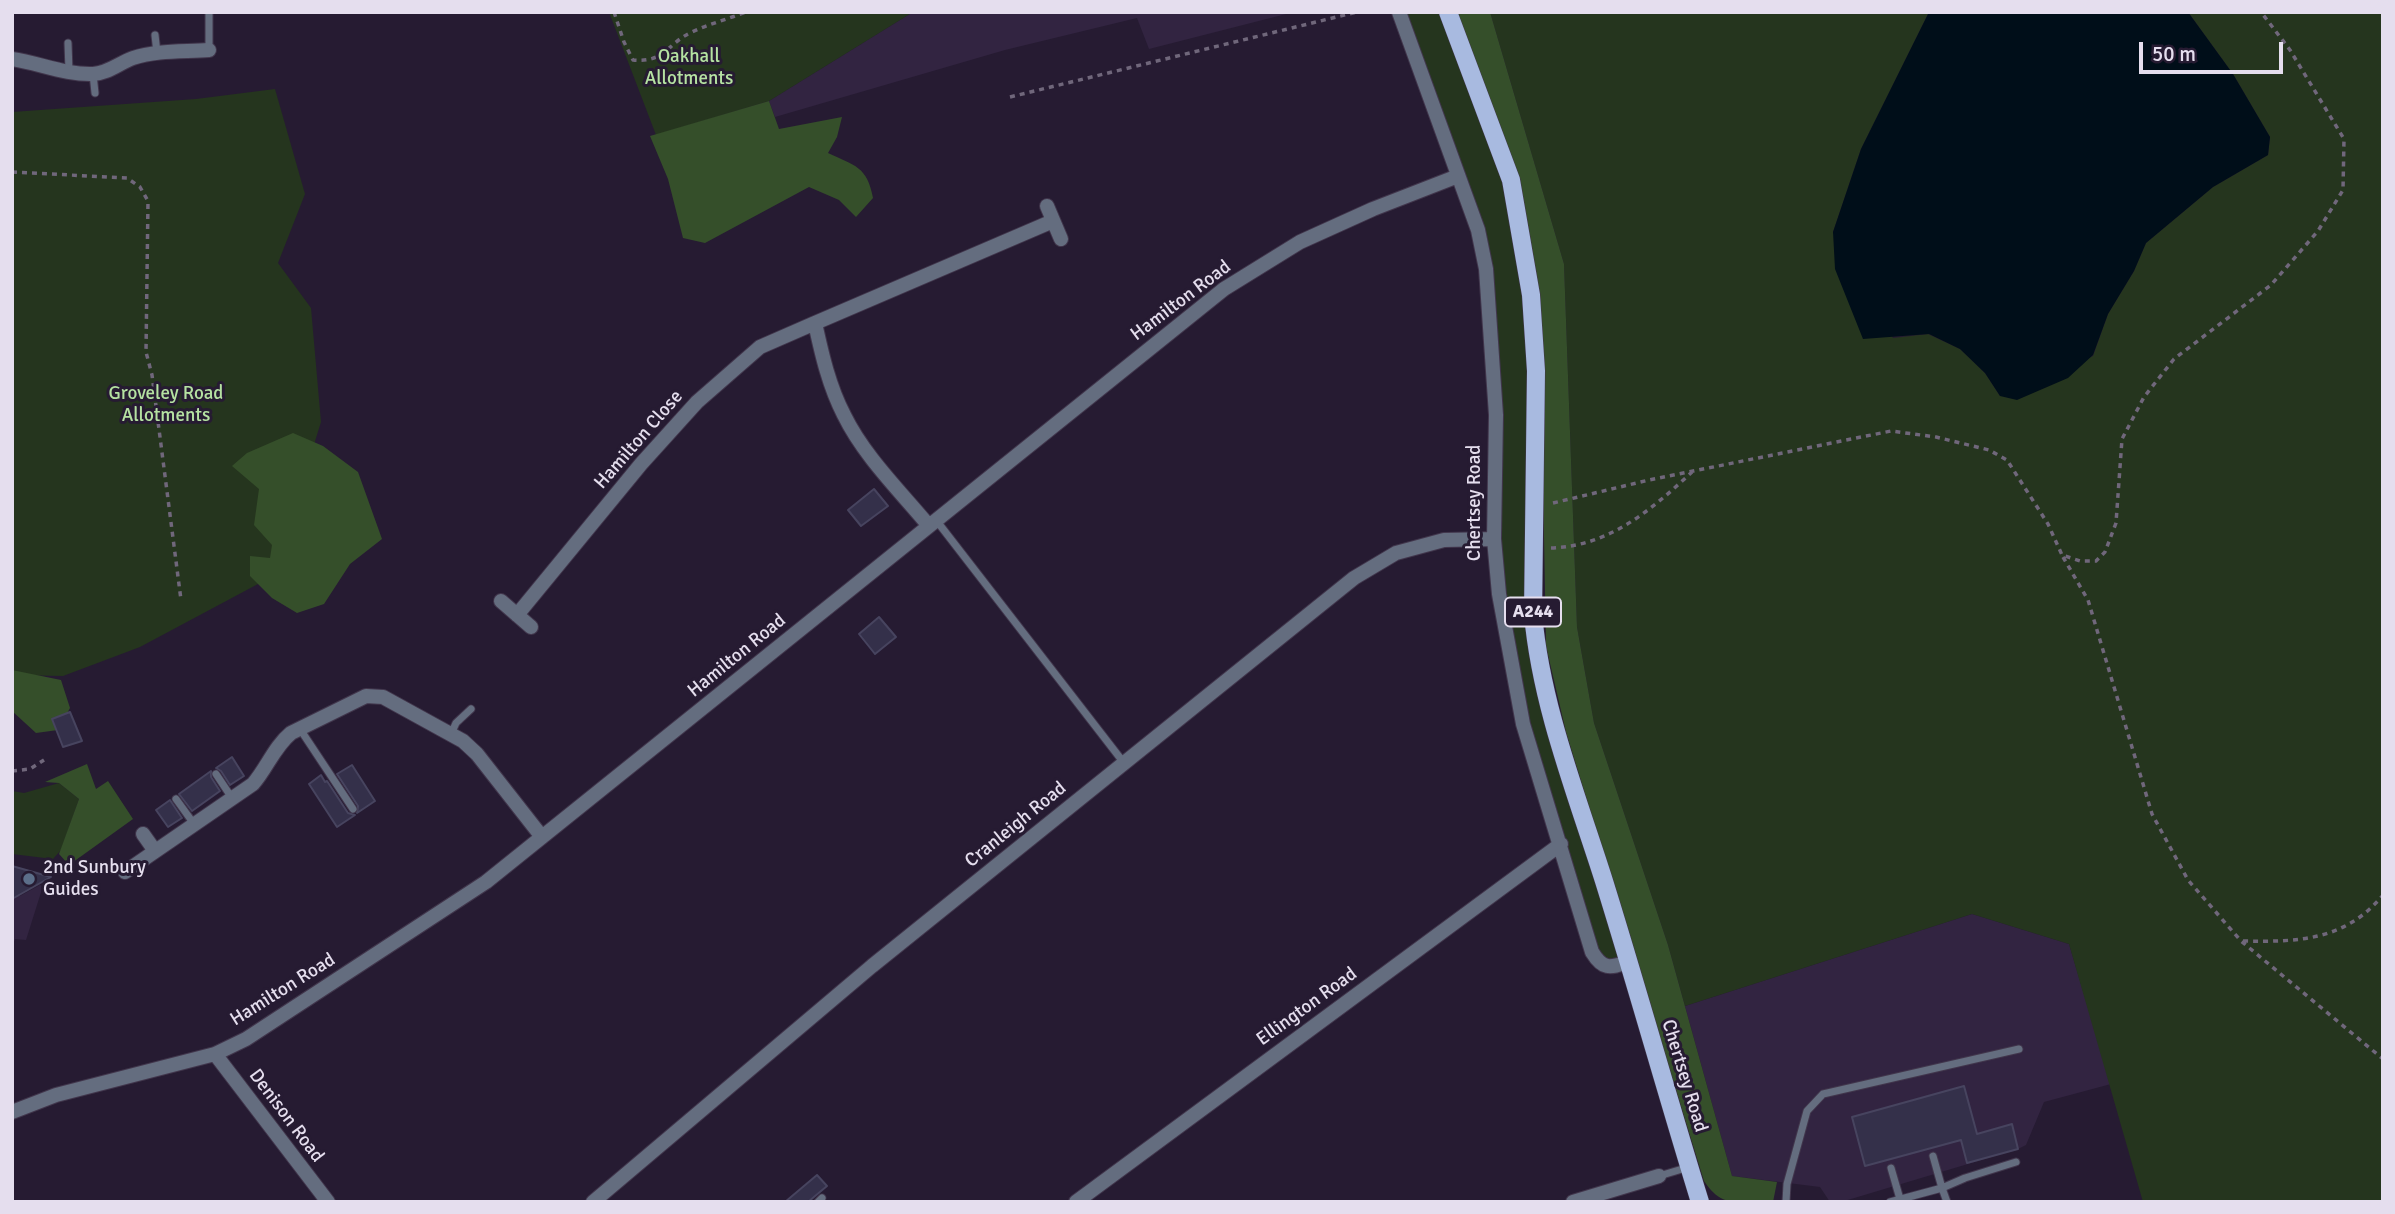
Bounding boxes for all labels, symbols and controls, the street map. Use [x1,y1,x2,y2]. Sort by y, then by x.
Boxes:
scale bar [2143,28,2286,72]
text: 50 m [2152,41,2196,67]
park label: Oakhall Allotments [645,46,733,90]
street label: Hamilton Road [1126,256,1236,346]
park label: Groveley Road Allotments [109,383,223,427]
street label: Hamilton Close [590,386,688,494]
street label: Chertsey Road [1464,445,1486,561]
road number: A244 [1505,598,1561,626]
street label: Hamilton Road [683,610,791,702]
street label: Cranleigh Road [961,777,1071,873]
place label: 2nd Sunbury Guides [43,857,146,901]
marker: 2nd Sunbury Guides [21,871,37,887]
street label: Hamilton Road [226,949,340,1031]
street label: Ellington Road [1252,963,1362,1051]
street label: Chertsey Road [1656,1017,1712,1135]
street label: Denison Road [244,1065,328,1167]

